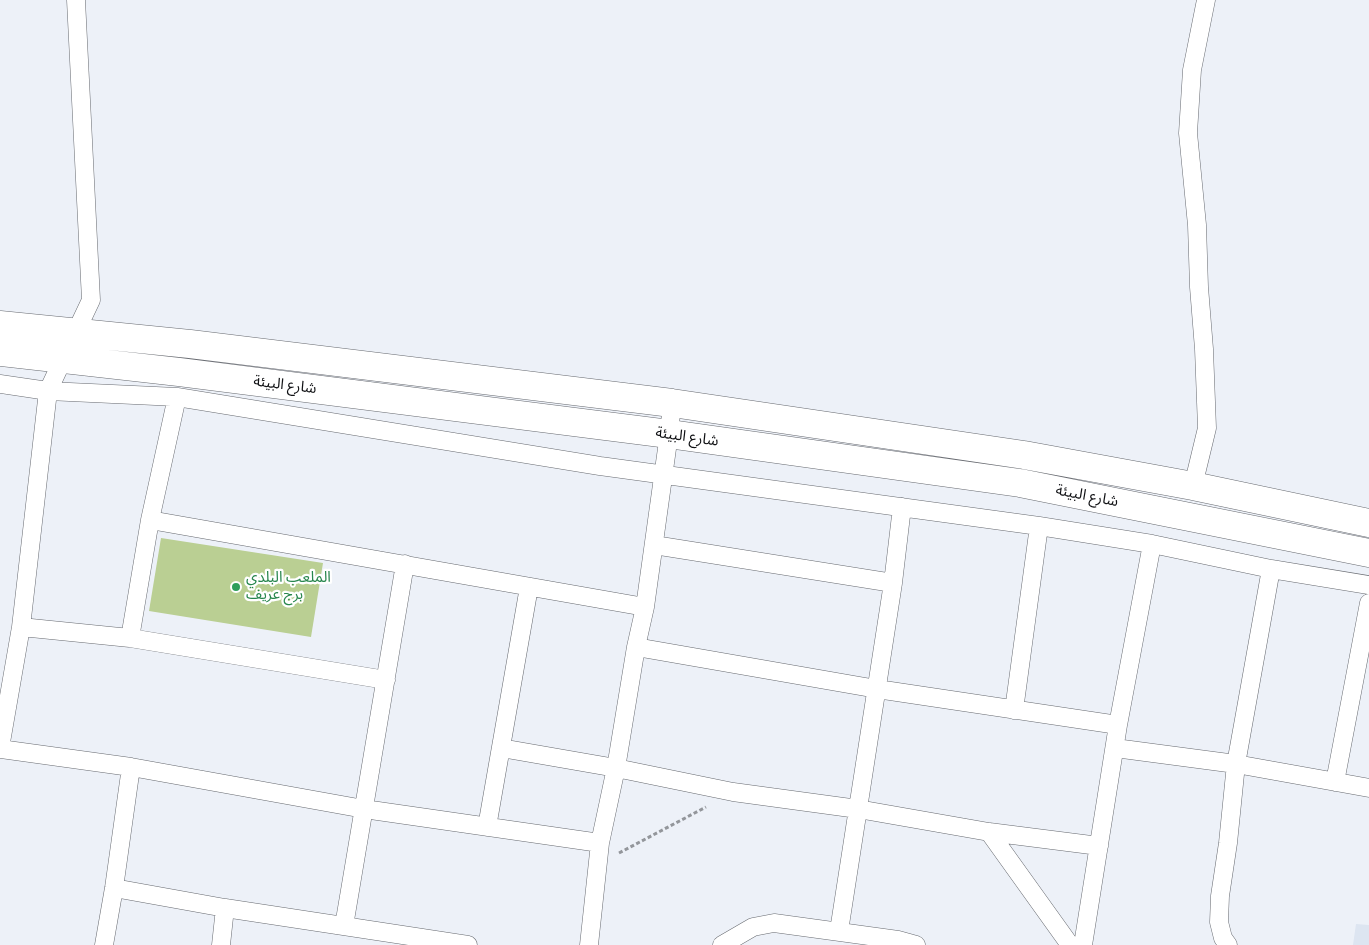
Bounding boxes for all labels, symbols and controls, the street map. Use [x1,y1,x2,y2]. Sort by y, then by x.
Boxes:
street label: شارع البيئة [252,372,318,398]
street label: شارع البيئة [654,424,720,450]
street label: شارع البيئة [1054,481,1120,511]
place label: الملعب البلدي برج عريف [246,569,331,604]
marker: الملعب البلدي برج عريف [230,581,242,593]

